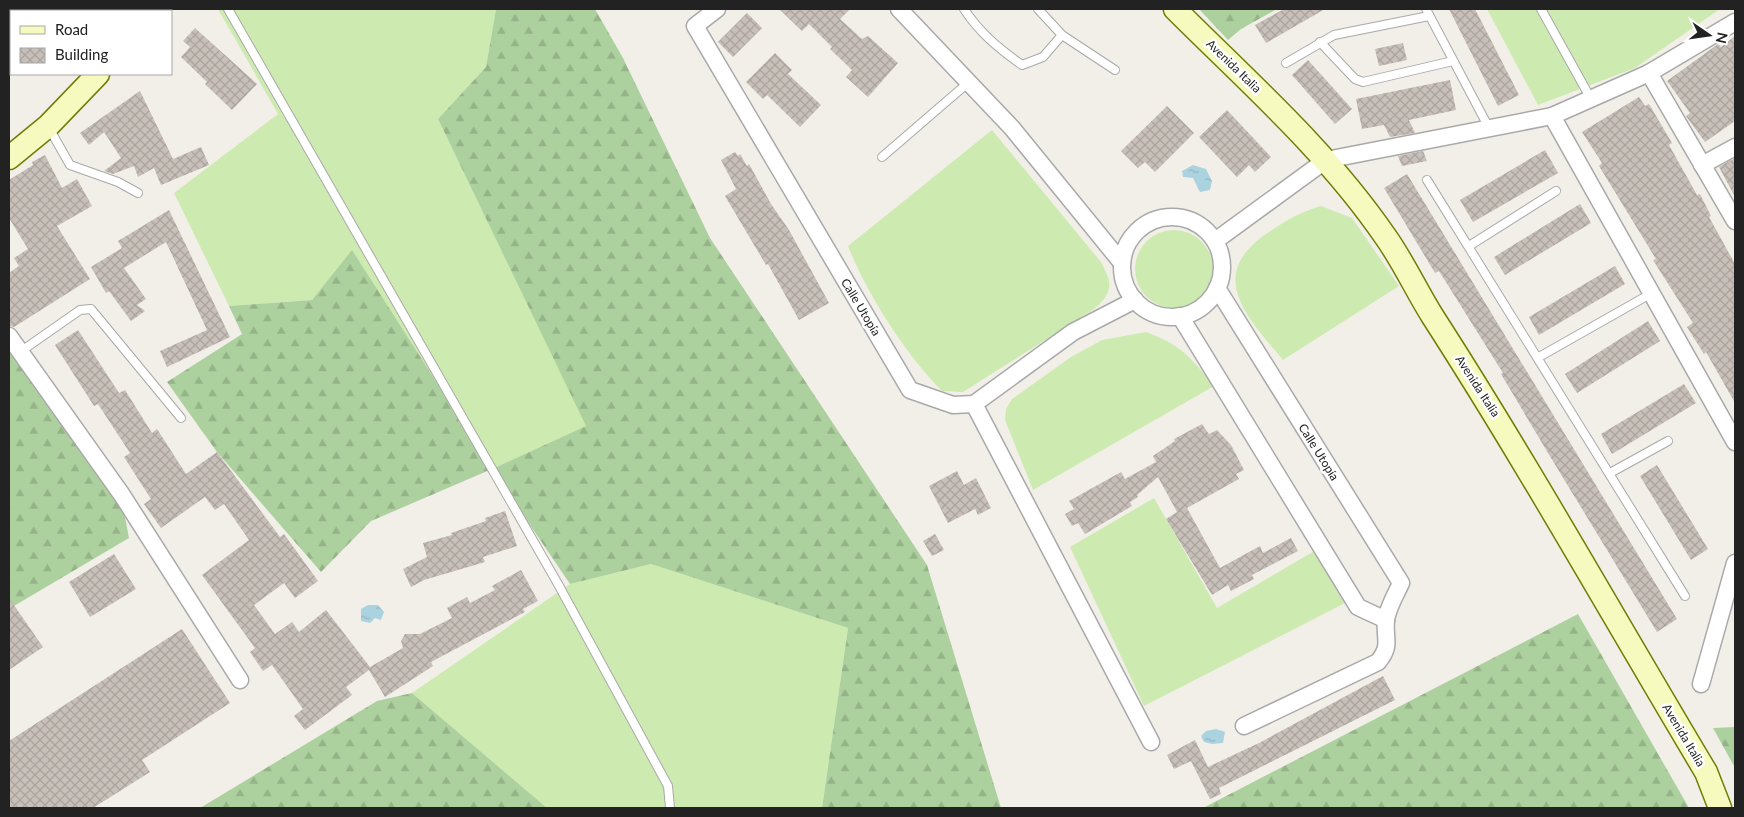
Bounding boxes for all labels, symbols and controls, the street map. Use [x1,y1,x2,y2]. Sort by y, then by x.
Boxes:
legend [10,10,172,75]
north arrow [1684,10,1734,60]
text: Road [55,20,88,38]
text: N [1713,31,1732,45]
street label: Avenida Italia [1203,36,1265,96]
text: Building [55,45,108,63]
street label: Calle Utopía [838,276,884,338]
street label: Avenida Italia [1453,352,1503,420]
street label: Calle Utopía [1296,421,1342,483]
street label: Avenida Italia [1659,701,1709,769]

